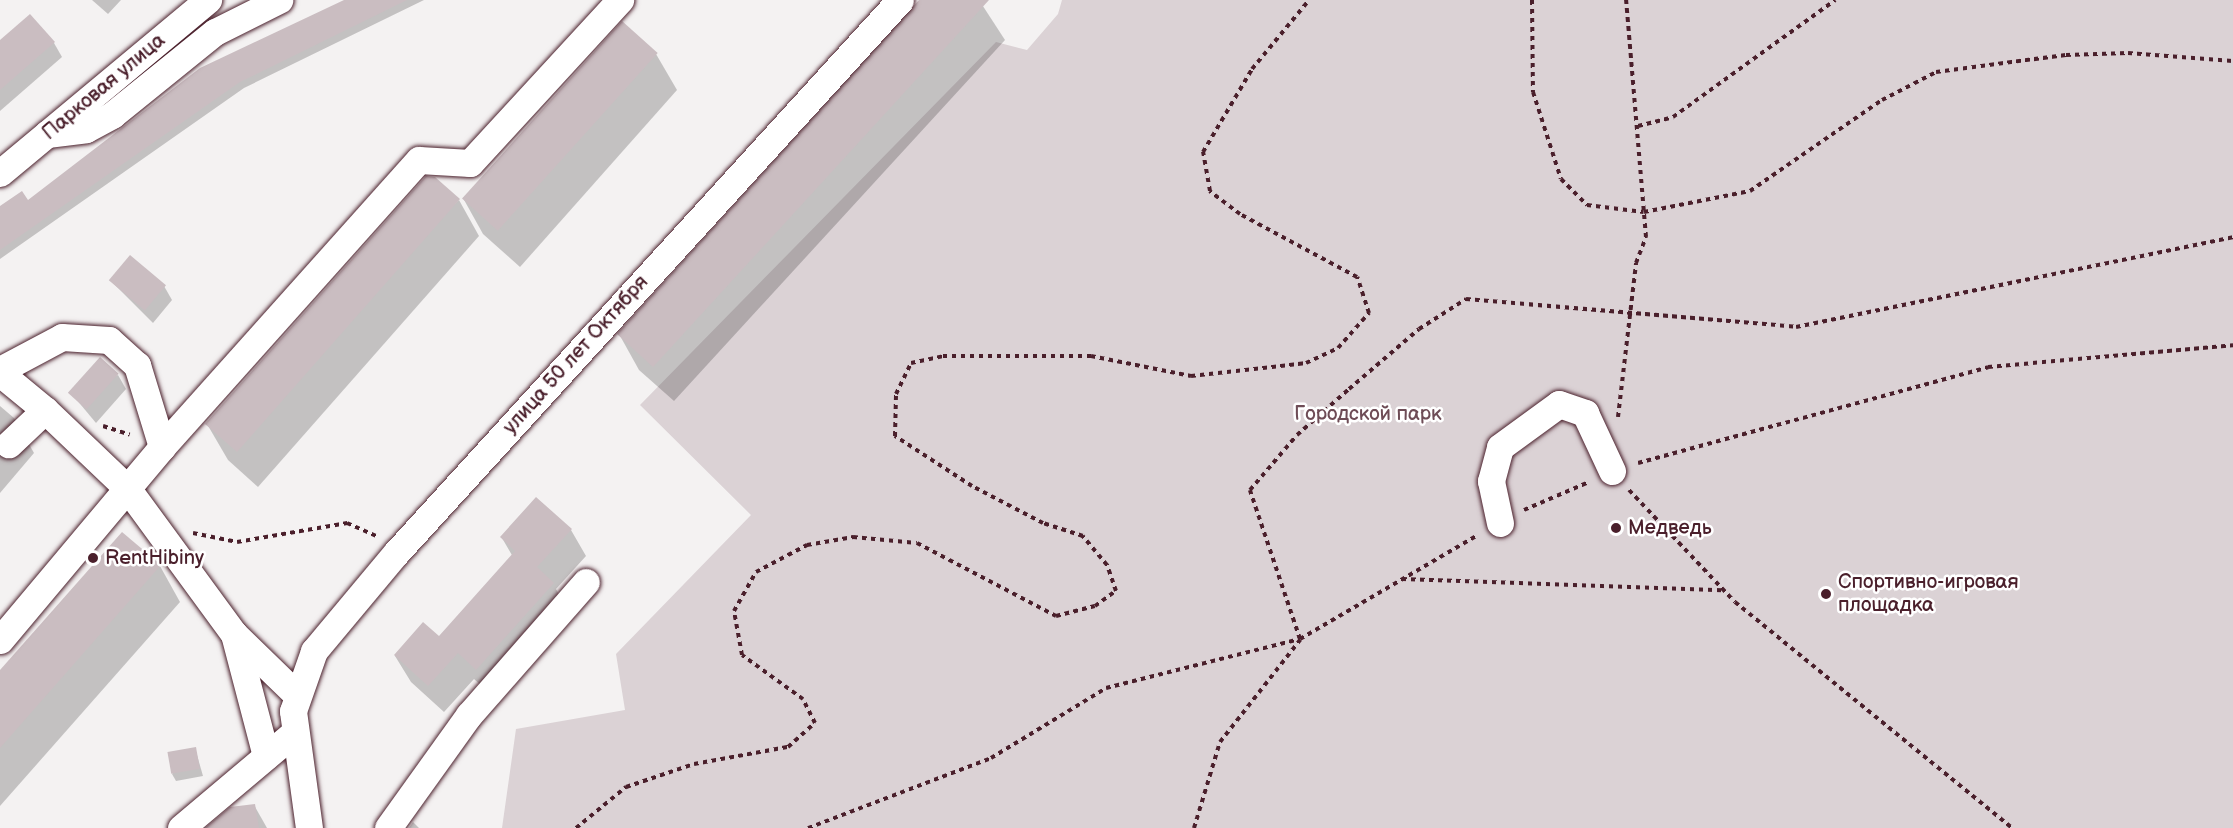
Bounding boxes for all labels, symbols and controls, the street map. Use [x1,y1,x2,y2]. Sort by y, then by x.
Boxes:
street label: Парковая улица [38,29,170,145]
street label: улица 50 лет Октября [498,271,654,439]
park label: Городской парк [1294,402,1442,426]
place label: Медведь [1628,516,1712,540]
marker: Медведь [1609,521,1623,535]
place label: RentHibiny [105,546,204,570]
marker: RentHibiny [86,551,100,565]
place label: Спортивно-игровая площадка [1838,570,2019,617]
marker: Спортивно-игровая площадка [1819,587,1833,601]

